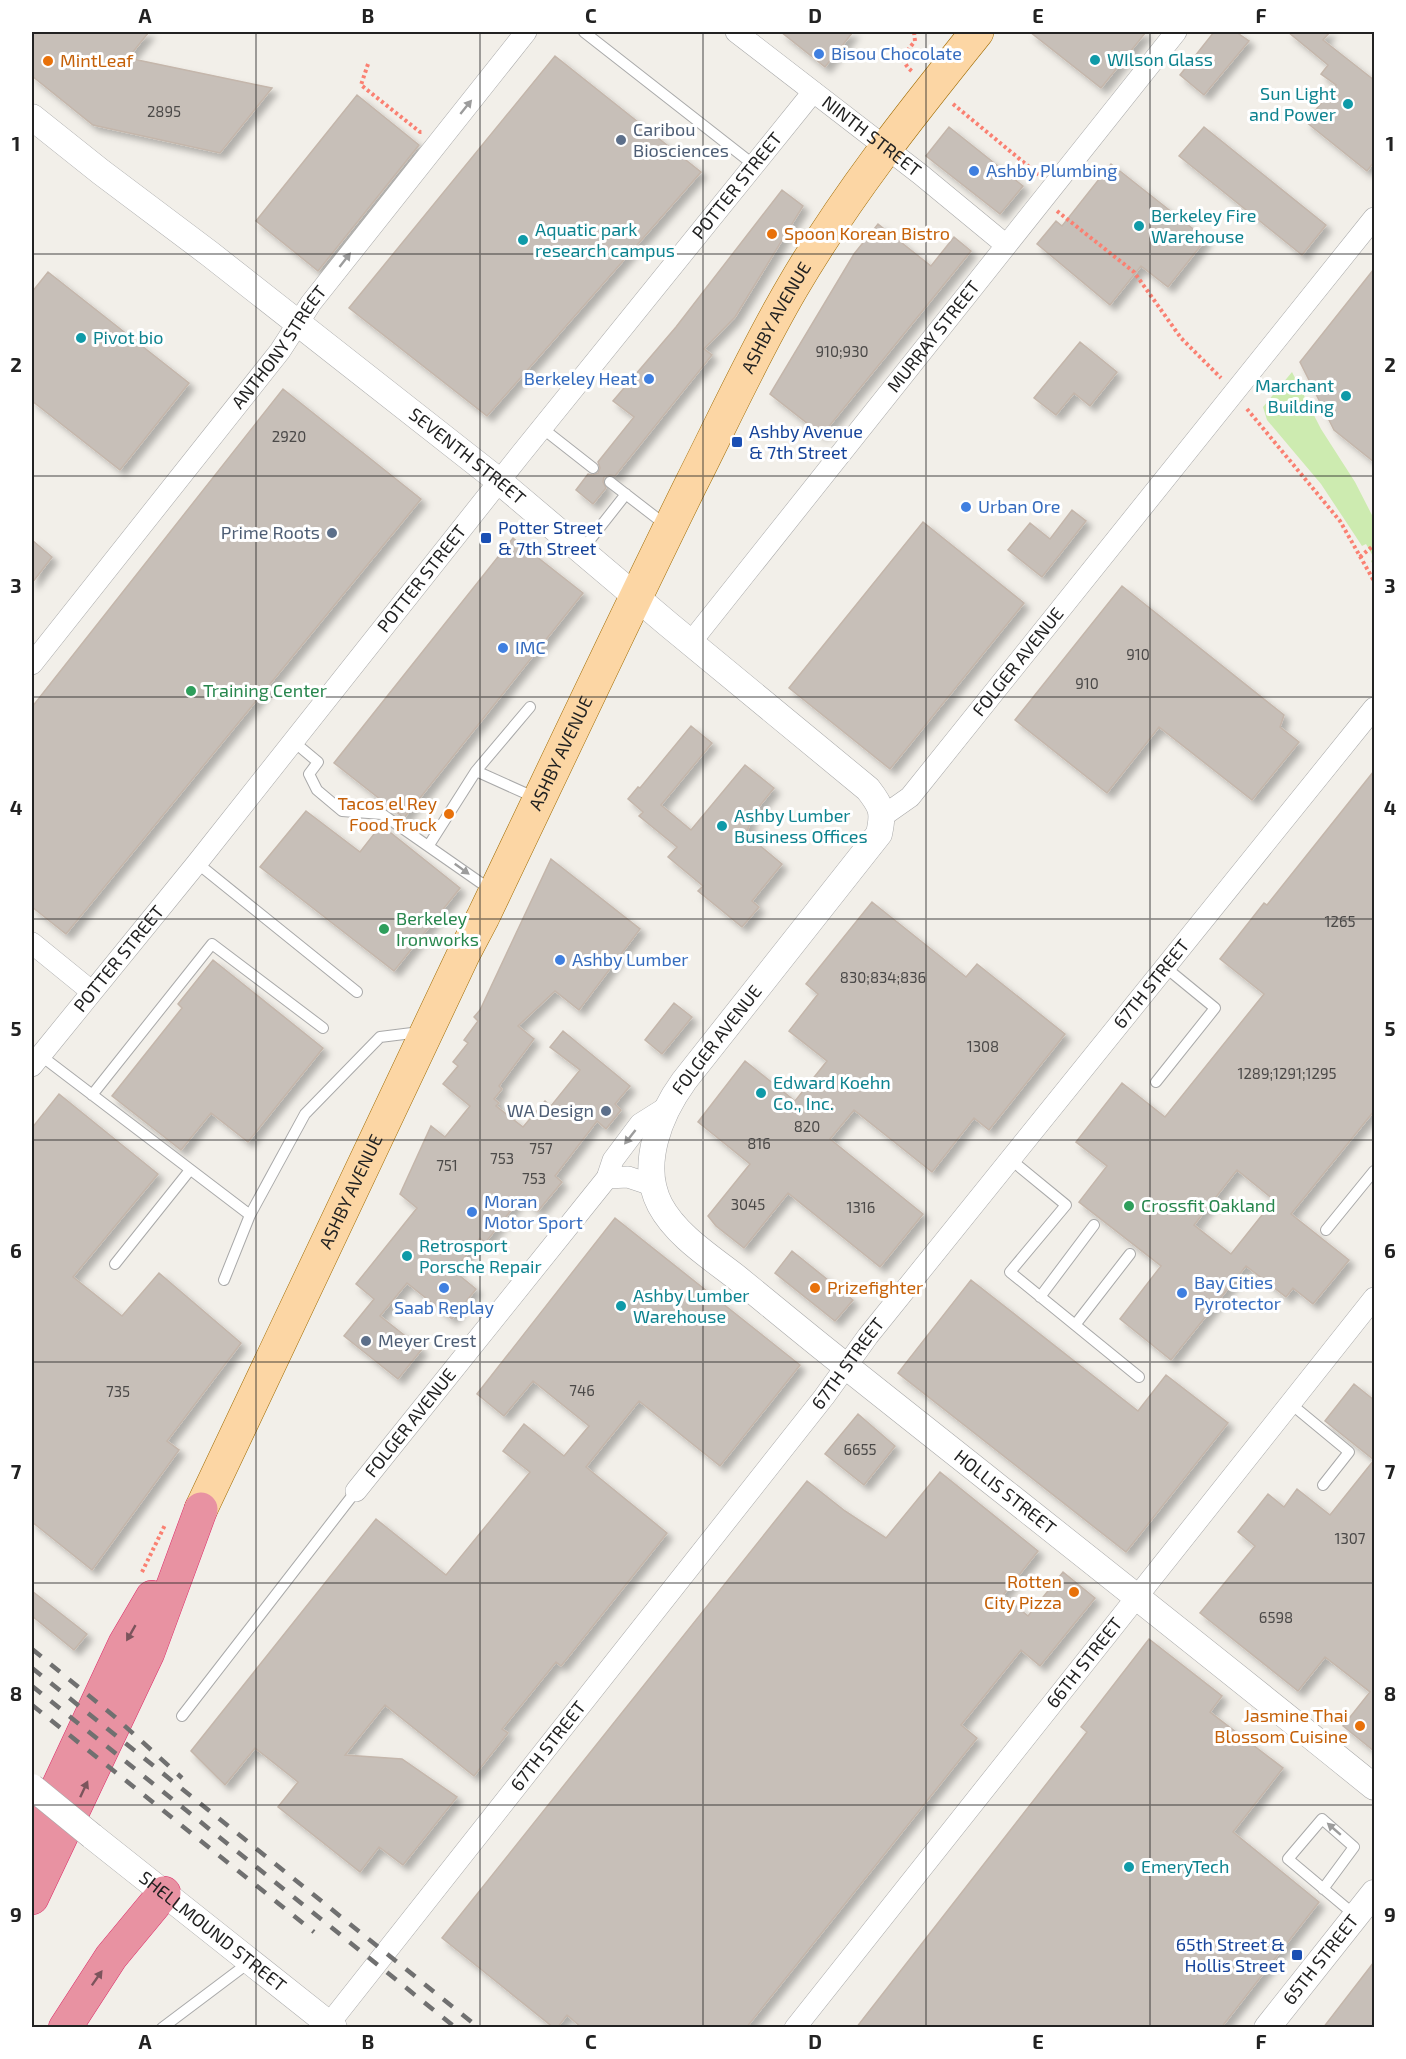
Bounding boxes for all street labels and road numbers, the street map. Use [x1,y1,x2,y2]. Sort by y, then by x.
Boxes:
street label: NINTH STREET [818,91,926,181]
street label: POTTER STREET [687,127,787,243]
street label: ASHBY AVENUE [736,257,815,377]
street label: MURRAY STREET [882,275,984,396]
street label: ANTHONY STREET [227,280,331,413]
street label: SEVENTH STREET [405,403,531,509]
street label: POTTER STREET [372,520,471,636]
street label: FOLGER AVENUE [967,603,1068,720]
street label: ASHBY AVENUE [523,692,597,814]
street label: POTTER STREET [68,900,168,1016]
street label: 67TH STREET [1108,934,1194,1033]
street label: FOLGER AVENUE [667,980,766,1099]
street label: ASHBY AVENUE [314,1130,387,1252]
street label: 67TH STREET [807,1312,889,1413]
street label: FOLGER AVENUE [359,1364,460,1481]
street label: HOLLIS STREET [950,1444,1061,1539]
street label: 66TH STREET [1041,1612,1127,1712]
street label: 67TH STREET [505,1696,590,1795]
street label: SHELLMOUND STREET [135,1866,292,1996]
street label: 65TH STREET [1278,1909,1363,2009]

